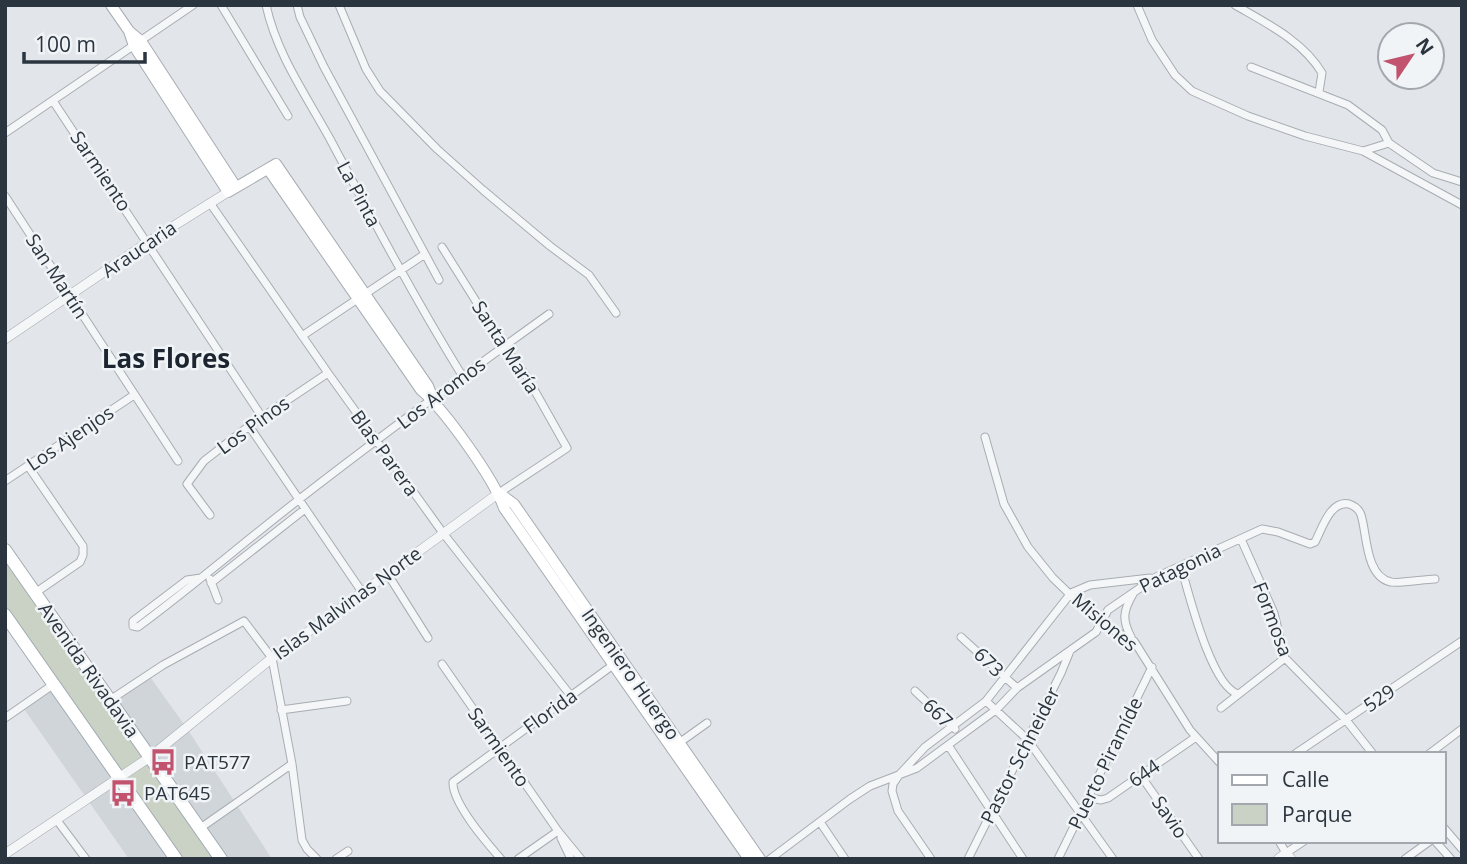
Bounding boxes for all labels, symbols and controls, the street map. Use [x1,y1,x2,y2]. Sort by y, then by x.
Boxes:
scale bar [24,21,145,65]
north arrow [1376,21,1446,91]
text: 100 m [35,30,96,58]
text: N [1410,32,1440,60]
street label: Sarmiento [65,126,137,216]
street label: La Pinta [331,157,387,231]
street label: Araucaria [97,215,181,283]
street label: San Martín [20,229,94,323]
street label: Santa María [466,296,546,398]
district label: Las Flores [102,340,230,376]
street label: Los Aromos [391,351,491,435]
street label: Los Pinos [212,390,294,460]
street label: Los Ajenjos [21,399,119,477]
street label: Blas Parera [345,405,425,501]
street label: Patagonia [1135,537,1225,599]
street label: Islas Malvinas Norte [268,540,426,666]
street label: Formosa [1247,578,1299,660]
street label: Misiones [1067,587,1143,657]
street label: Avenida Rivadavia [33,597,145,743]
street label: Ingeniero Huergo [576,603,686,745]
street label: 673 [968,641,1010,683]
street label: 529 [1358,678,1400,718]
street label: Pastor Schneider [974,682,1066,828]
street label: Florida [518,683,582,739]
street label: 667 [917,692,959,734]
street label: Puerto Piramíde [1062,693,1148,833]
street label: Sarmiento [462,702,536,792]
bus stop icon: PAT577 [148,747,178,777]
place label: PAT577 [184,749,251,775]
legend [1218,752,1446,843]
street label: 644 [1123,753,1165,793]
text: Calle [1282,765,1329,793]
bus stop icon: PAT645 [108,778,138,808]
place label: PAT645 [144,780,211,806]
street label: Savio [1146,790,1194,844]
text: Parque [1282,800,1352,828]

